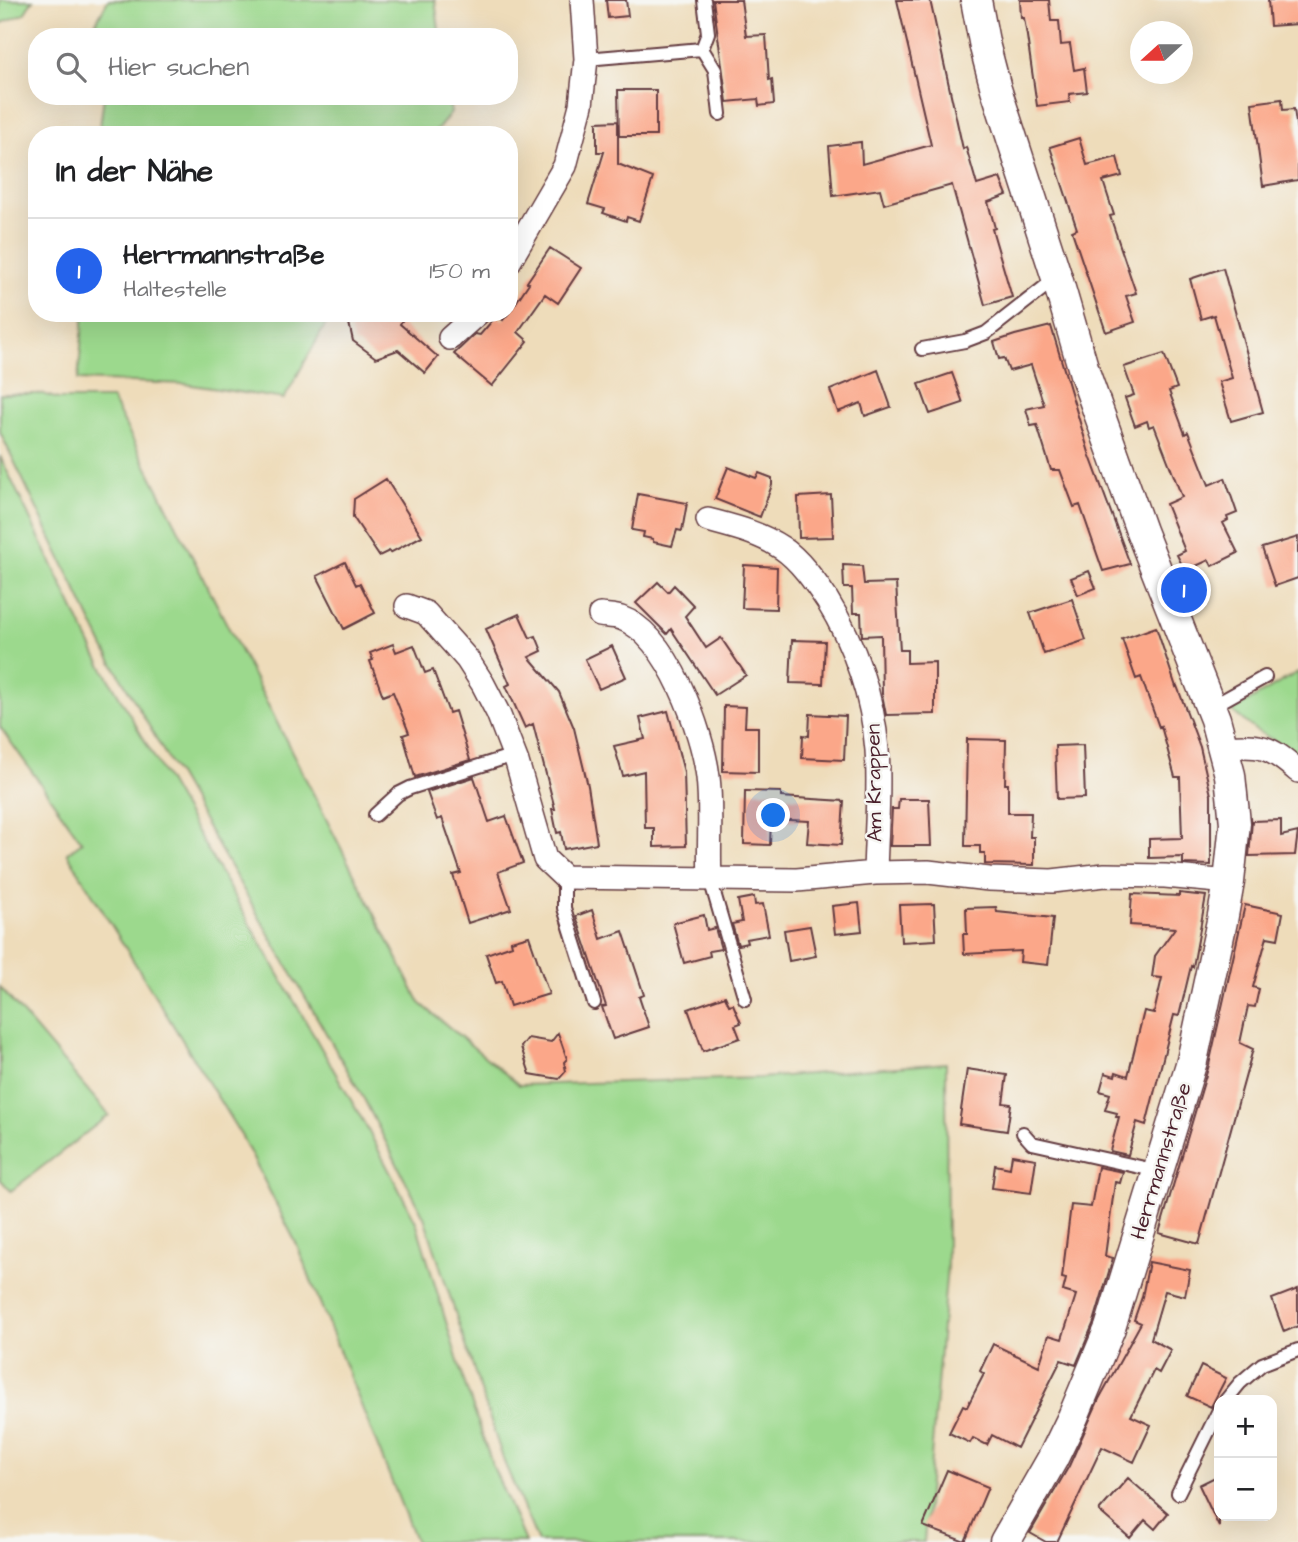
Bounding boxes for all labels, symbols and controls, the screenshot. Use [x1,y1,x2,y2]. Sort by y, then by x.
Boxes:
north arrow [1130,21,1193,84]
search box [28,28,518,105]
icon: search [52,48,90,86]
text: Hier suchen [108,49,249,85]
text: In der Nähe [56,151,213,193]
text: Herrmannstraße [123,237,325,273]
text: 1 [78,255,80,287]
text: 150 m [429,255,490,287]
text: Haltestelle [123,273,227,305]
pin: 1 [1161,564,1207,616]
street label: Am Krappen [858,724,891,842]
your location [756,798,790,832]
street label: Herrmannstraße [1123,1079,1199,1243]
map controls [1214,1395,1277,1521]
button: + [1214,1395,1277,1458]
button: − [1214,1458,1277,1521]

